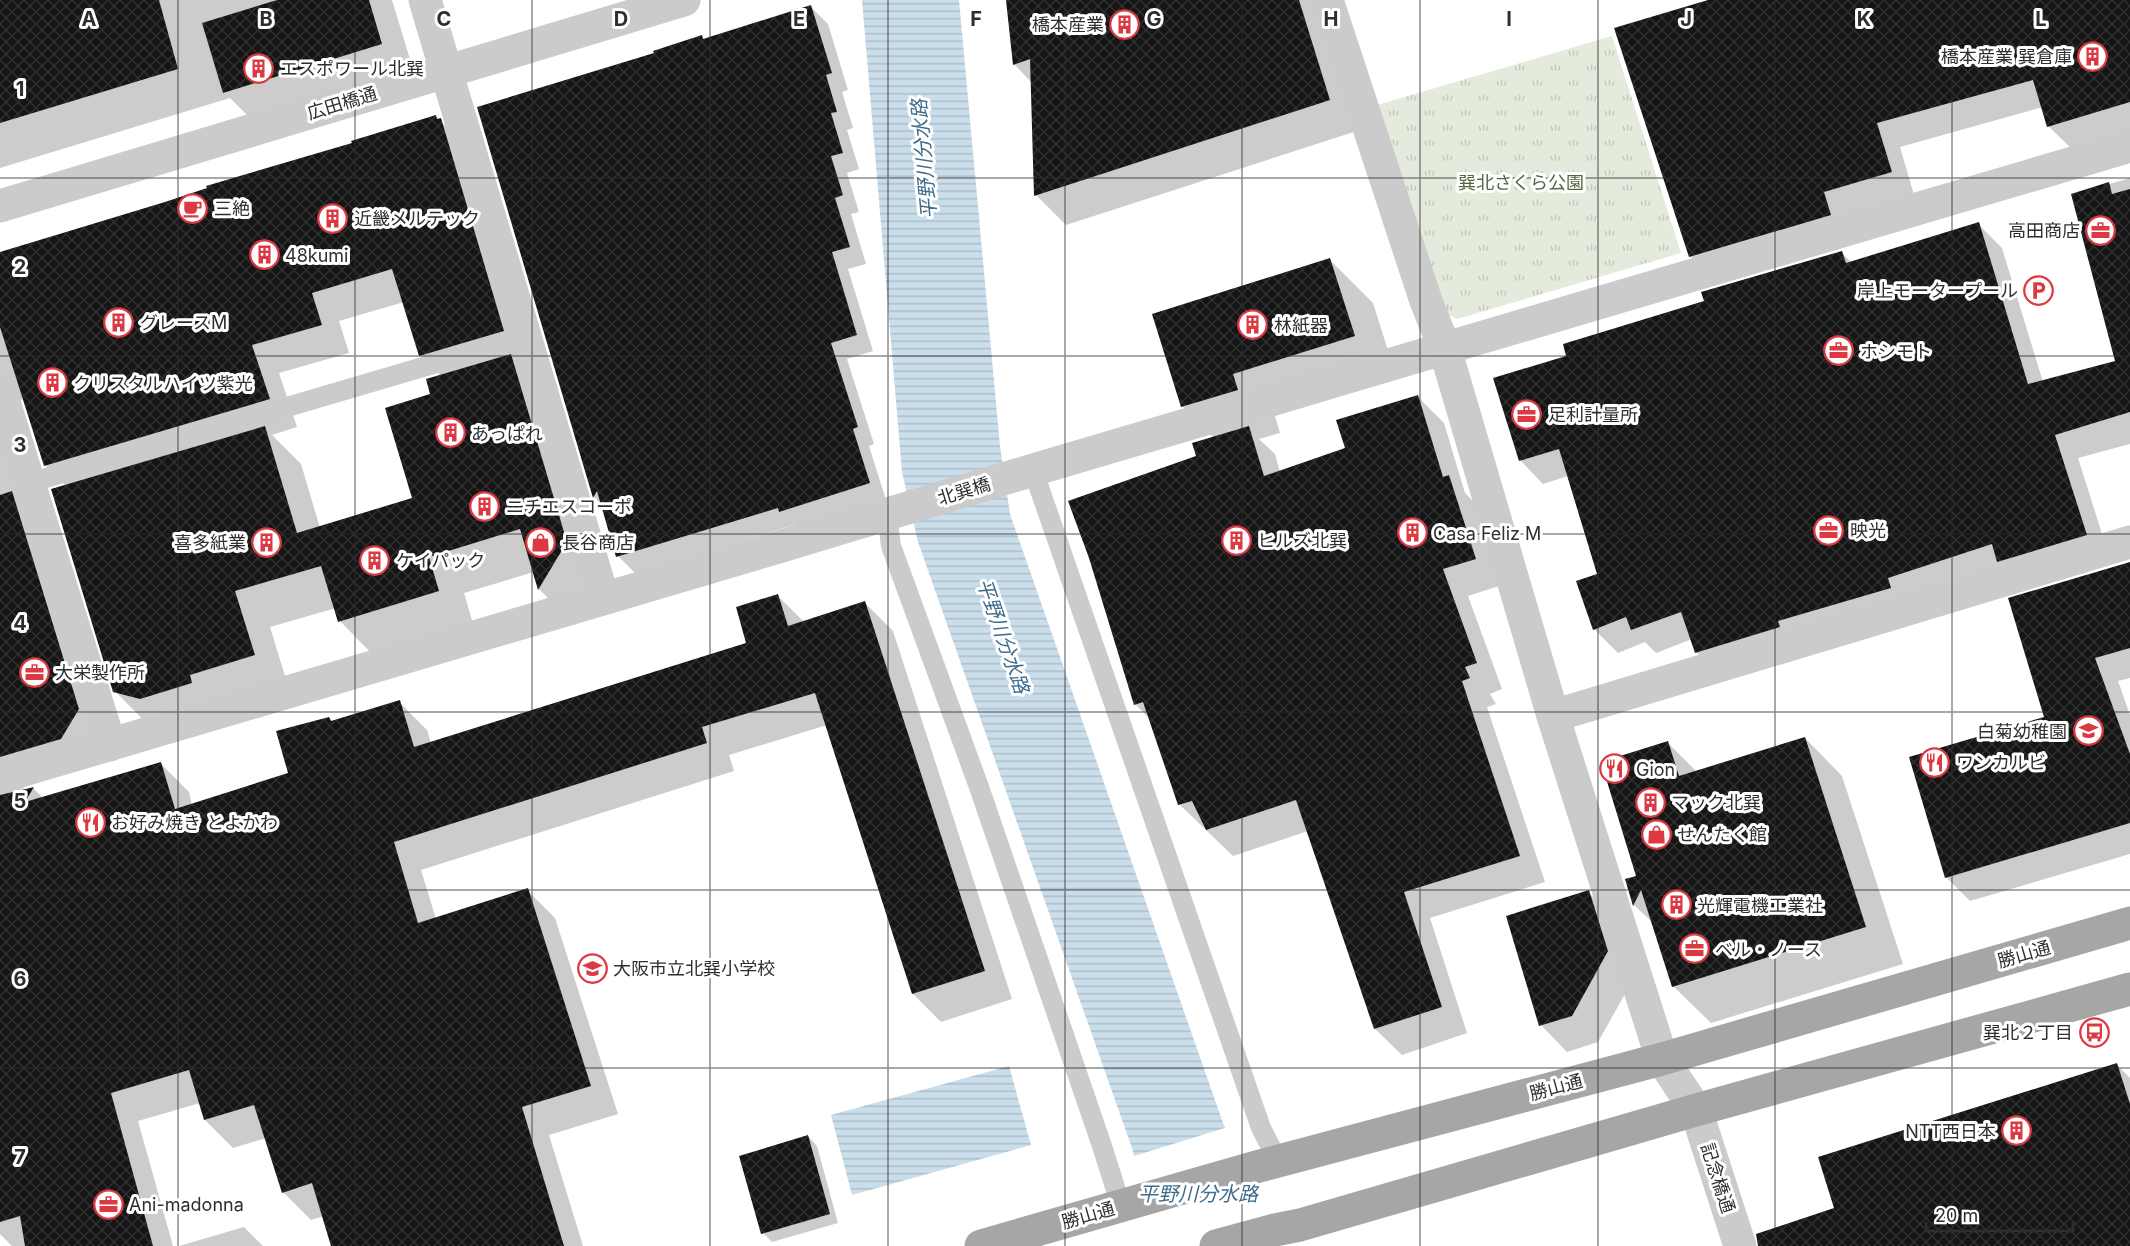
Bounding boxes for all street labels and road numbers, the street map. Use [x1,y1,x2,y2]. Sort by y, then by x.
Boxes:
street label: 広田橋通 [305,82,379,124]
street label: 北巽橋 [935,473,993,509]
street label: 勝山通 [1995,936,2053,972]
street label: 勝山通 [1527,1070,1585,1104]
street label: 記念橋通 [1697,1141,1739,1215]
street label: 勝山通 [1059,1197,1117,1233]

